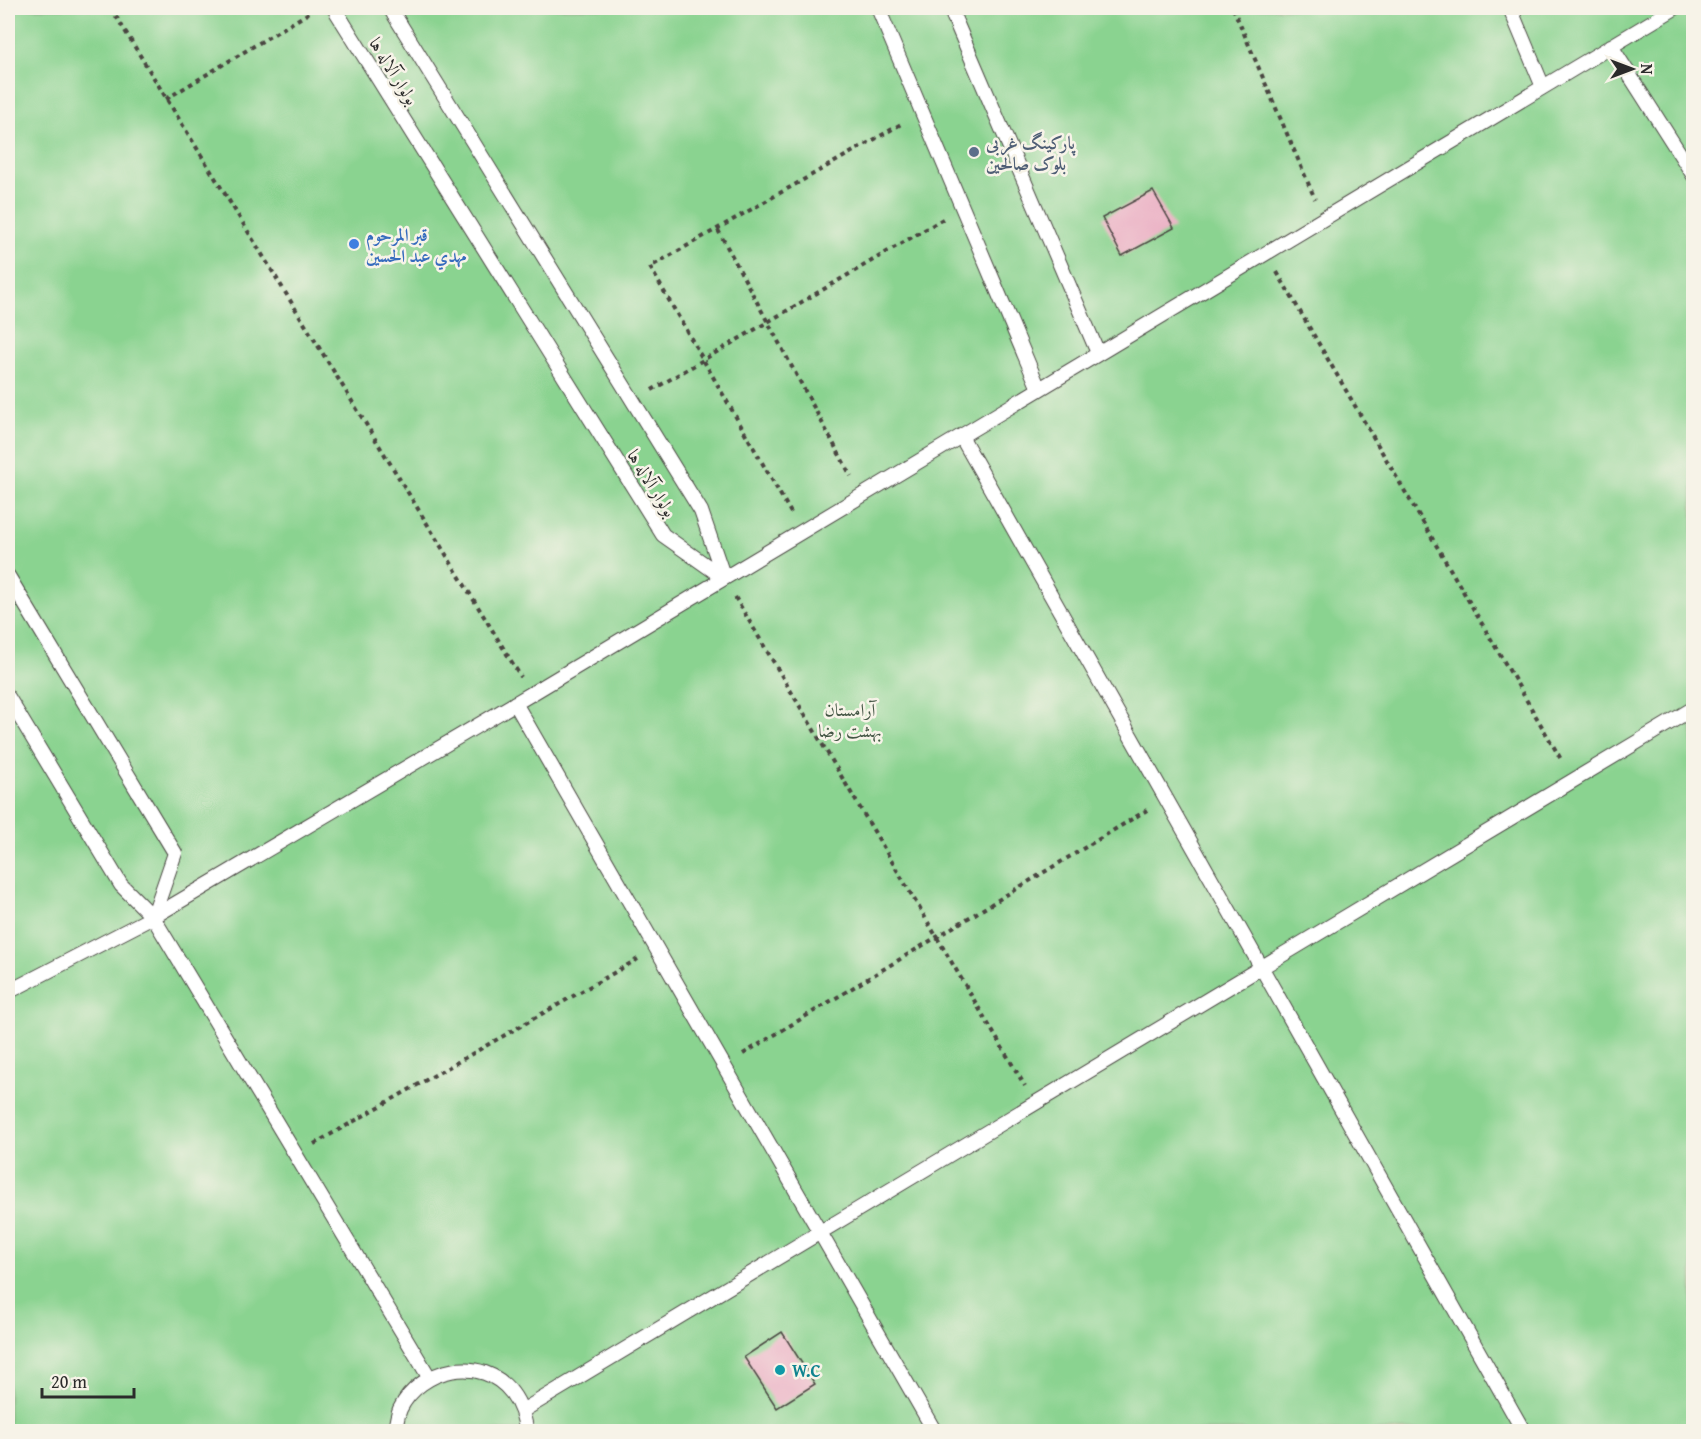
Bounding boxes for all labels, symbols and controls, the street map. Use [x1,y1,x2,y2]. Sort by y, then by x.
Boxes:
street label: بولوار آلاله ها [363,32,425,110]
north arrow [1602,39,1662,99]
text: N [1635,64,1659,75]
place label: پارکینگ غربی بلوک صالحین [985,129,1077,177]
marker: پارکینگ غربی بلوک صالحین [967,145,981,159]
place label: قبر المرحوم مهدي عبد الحسين [366,221,466,271]
marker: قبر المرحوم مهدي عبد الحسين [347,237,361,251]
street label: بولوار آلاله ها [621,444,683,522]
park label: آرامستان بهشت رضا [818,696,882,744]
place label: W.C [792,1357,821,1384]
scale bar [42,1361,134,1399]
marker: W.C [773,1363,787,1377]
text: 20 m [51,1368,87,1395]

